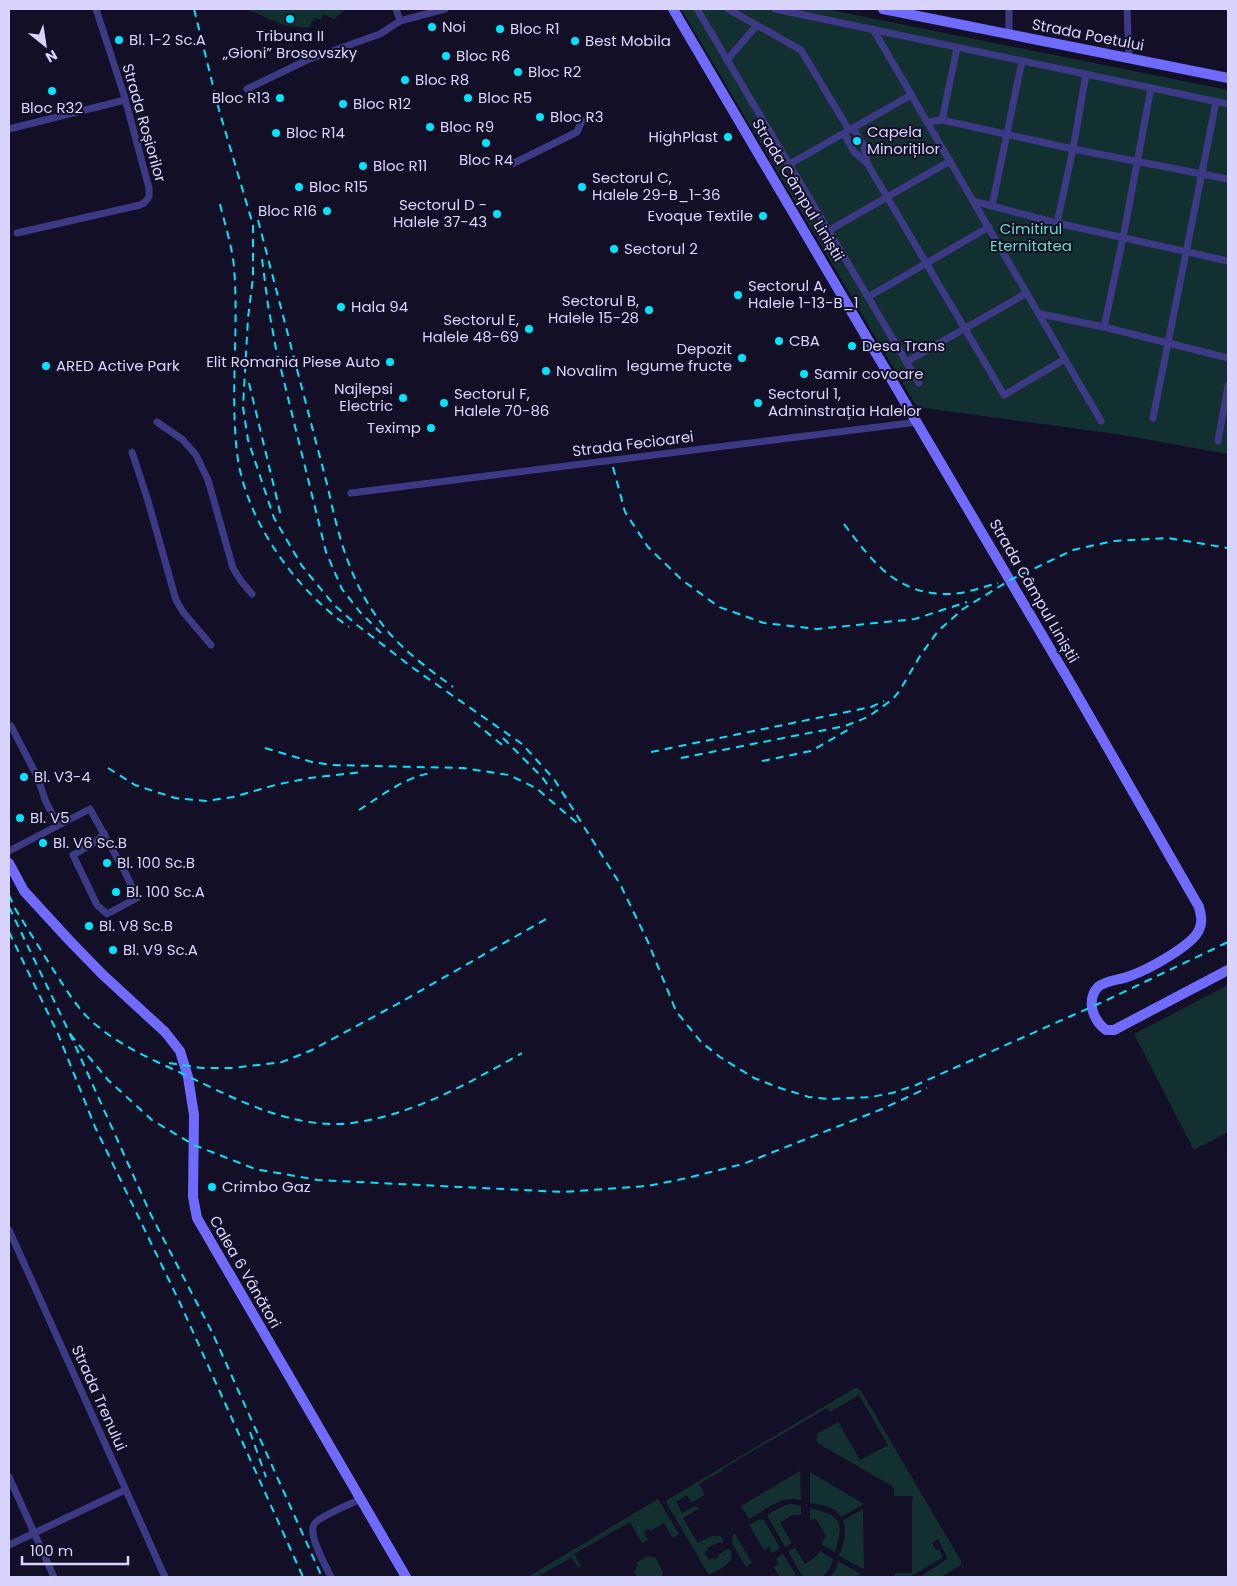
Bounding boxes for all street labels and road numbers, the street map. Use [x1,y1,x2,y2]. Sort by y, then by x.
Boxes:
street label: Strada Poetului [1030,13,1146,56]
street label: Strada Roșiorilor [118,61,172,185]
street label: Strada Câmpul Liniștii [747,114,849,265]
street label: Strada Fecioarei [571,426,695,461]
street label: Strada Câmpul Liniștii [985,515,1084,667]
street label: Calea 6 Vânători [205,1212,286,1332]
street label: Strada Trenului [67,1342,132,1454]

